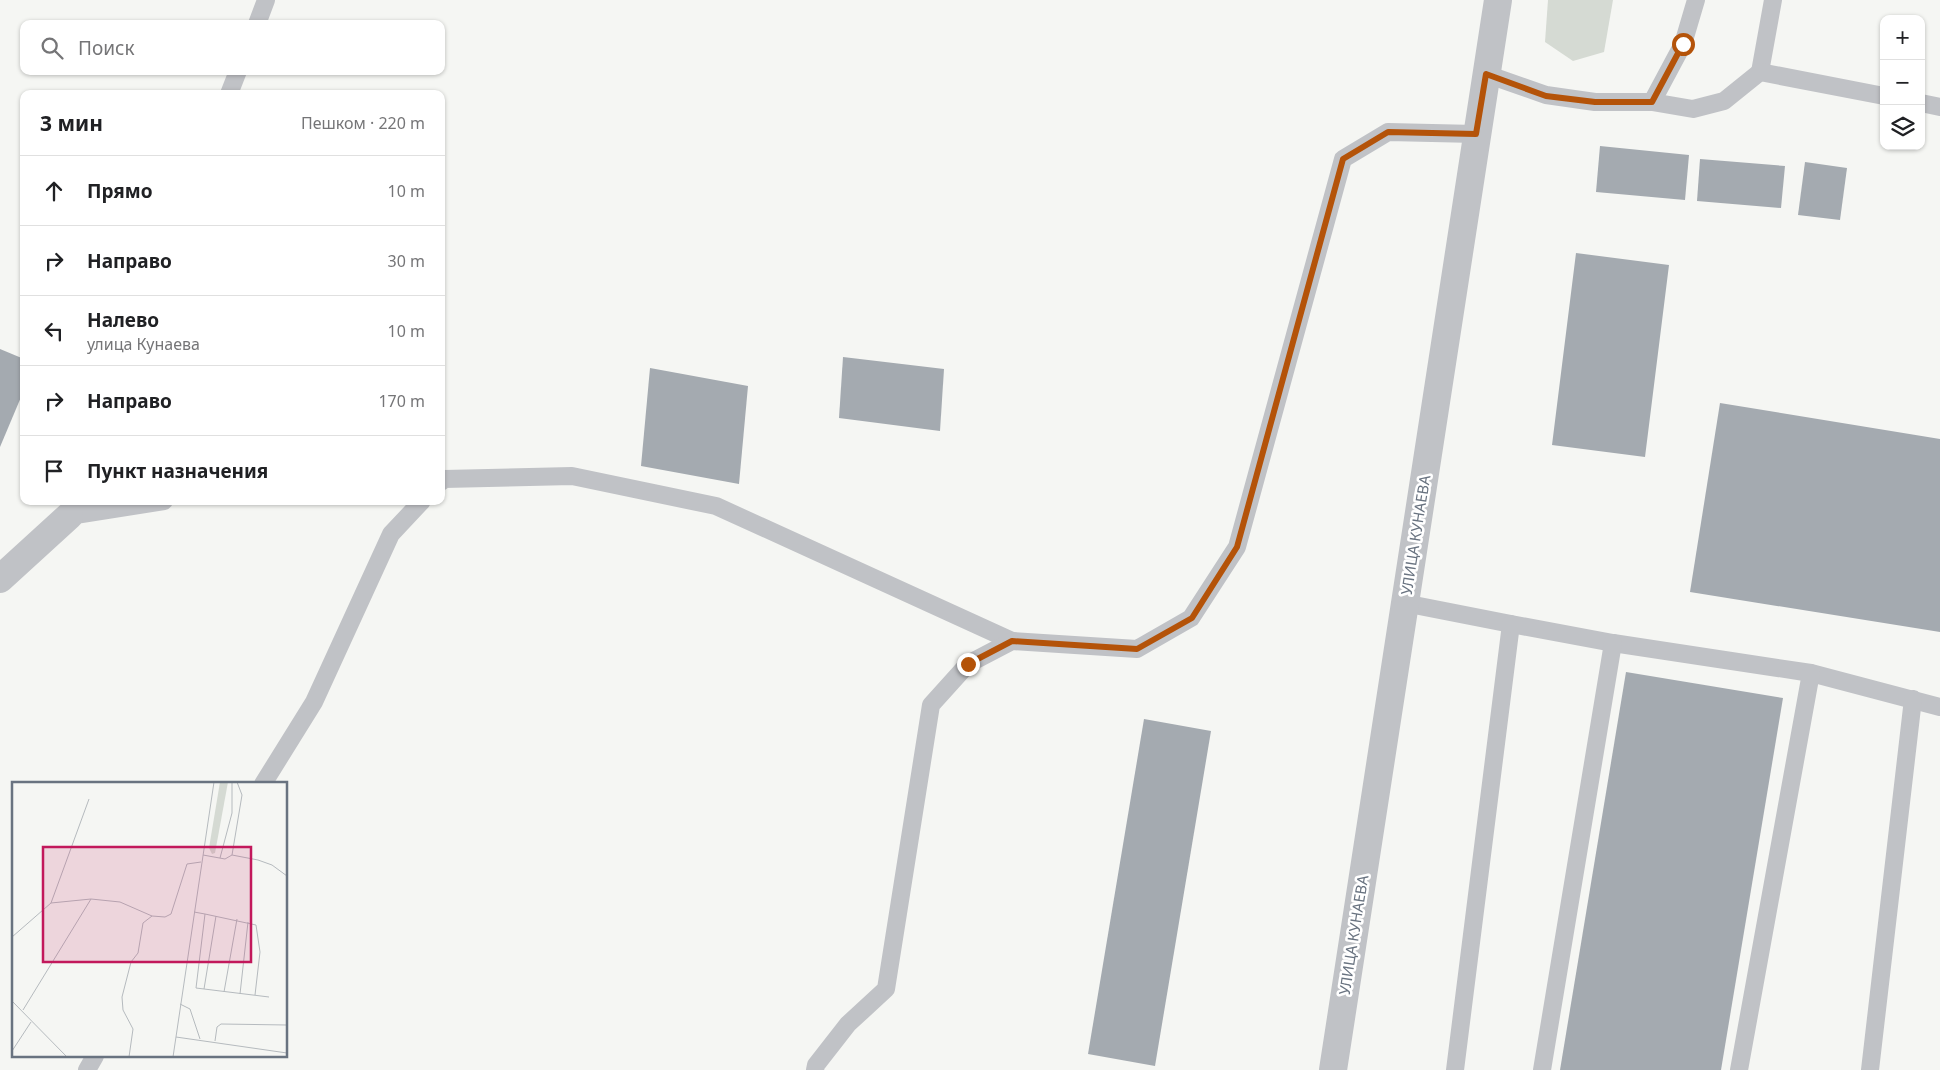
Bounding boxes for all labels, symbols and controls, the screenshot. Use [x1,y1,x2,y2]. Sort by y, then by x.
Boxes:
map controls [1880,15,1925,150]
button: + [1880,15,1925,60]
search box [20,20,445,75]
route start [1672,33,1695,56]
icon: search [38,34,66,62]
text: Поиск [78,35,134,61]
button: − [1880,60,1925,105]
button: layers [1880,105,1925,150]
text: 3 мин [40,109,103,137]
text: Пешком · 220 m [301,112,425,134]
icon: ahead [40,177,68,205]
text: Прямо [87,178,153,204]
text: 10 m [388,180,425,202]
icon: right [40,247,68,275]
text: Направо [87,248,172,274]
text: 30 m [388,250,425,272]
text: Налево [87,307,159,333]
icon: left [40,317,68,345]
text: 10 m [388,320,425,342]
text: улица Кунаева [87,333,200,355]
icon: right [40,387,68,415]
text: Направо [87,388,172,414]
text: 170 m [378,390,425,412]
icon: arrive [40,457,68,485]
text: Пункт назначения [87,458,268,484]
street label: УЛИЦА КУНАЕВА [1396,473,1434,596]
route end [957,653,980,676]
inset map [12,782,288,1058]
street label: УЛИЦА КУНАЕВА [1334,873,1372,996]

